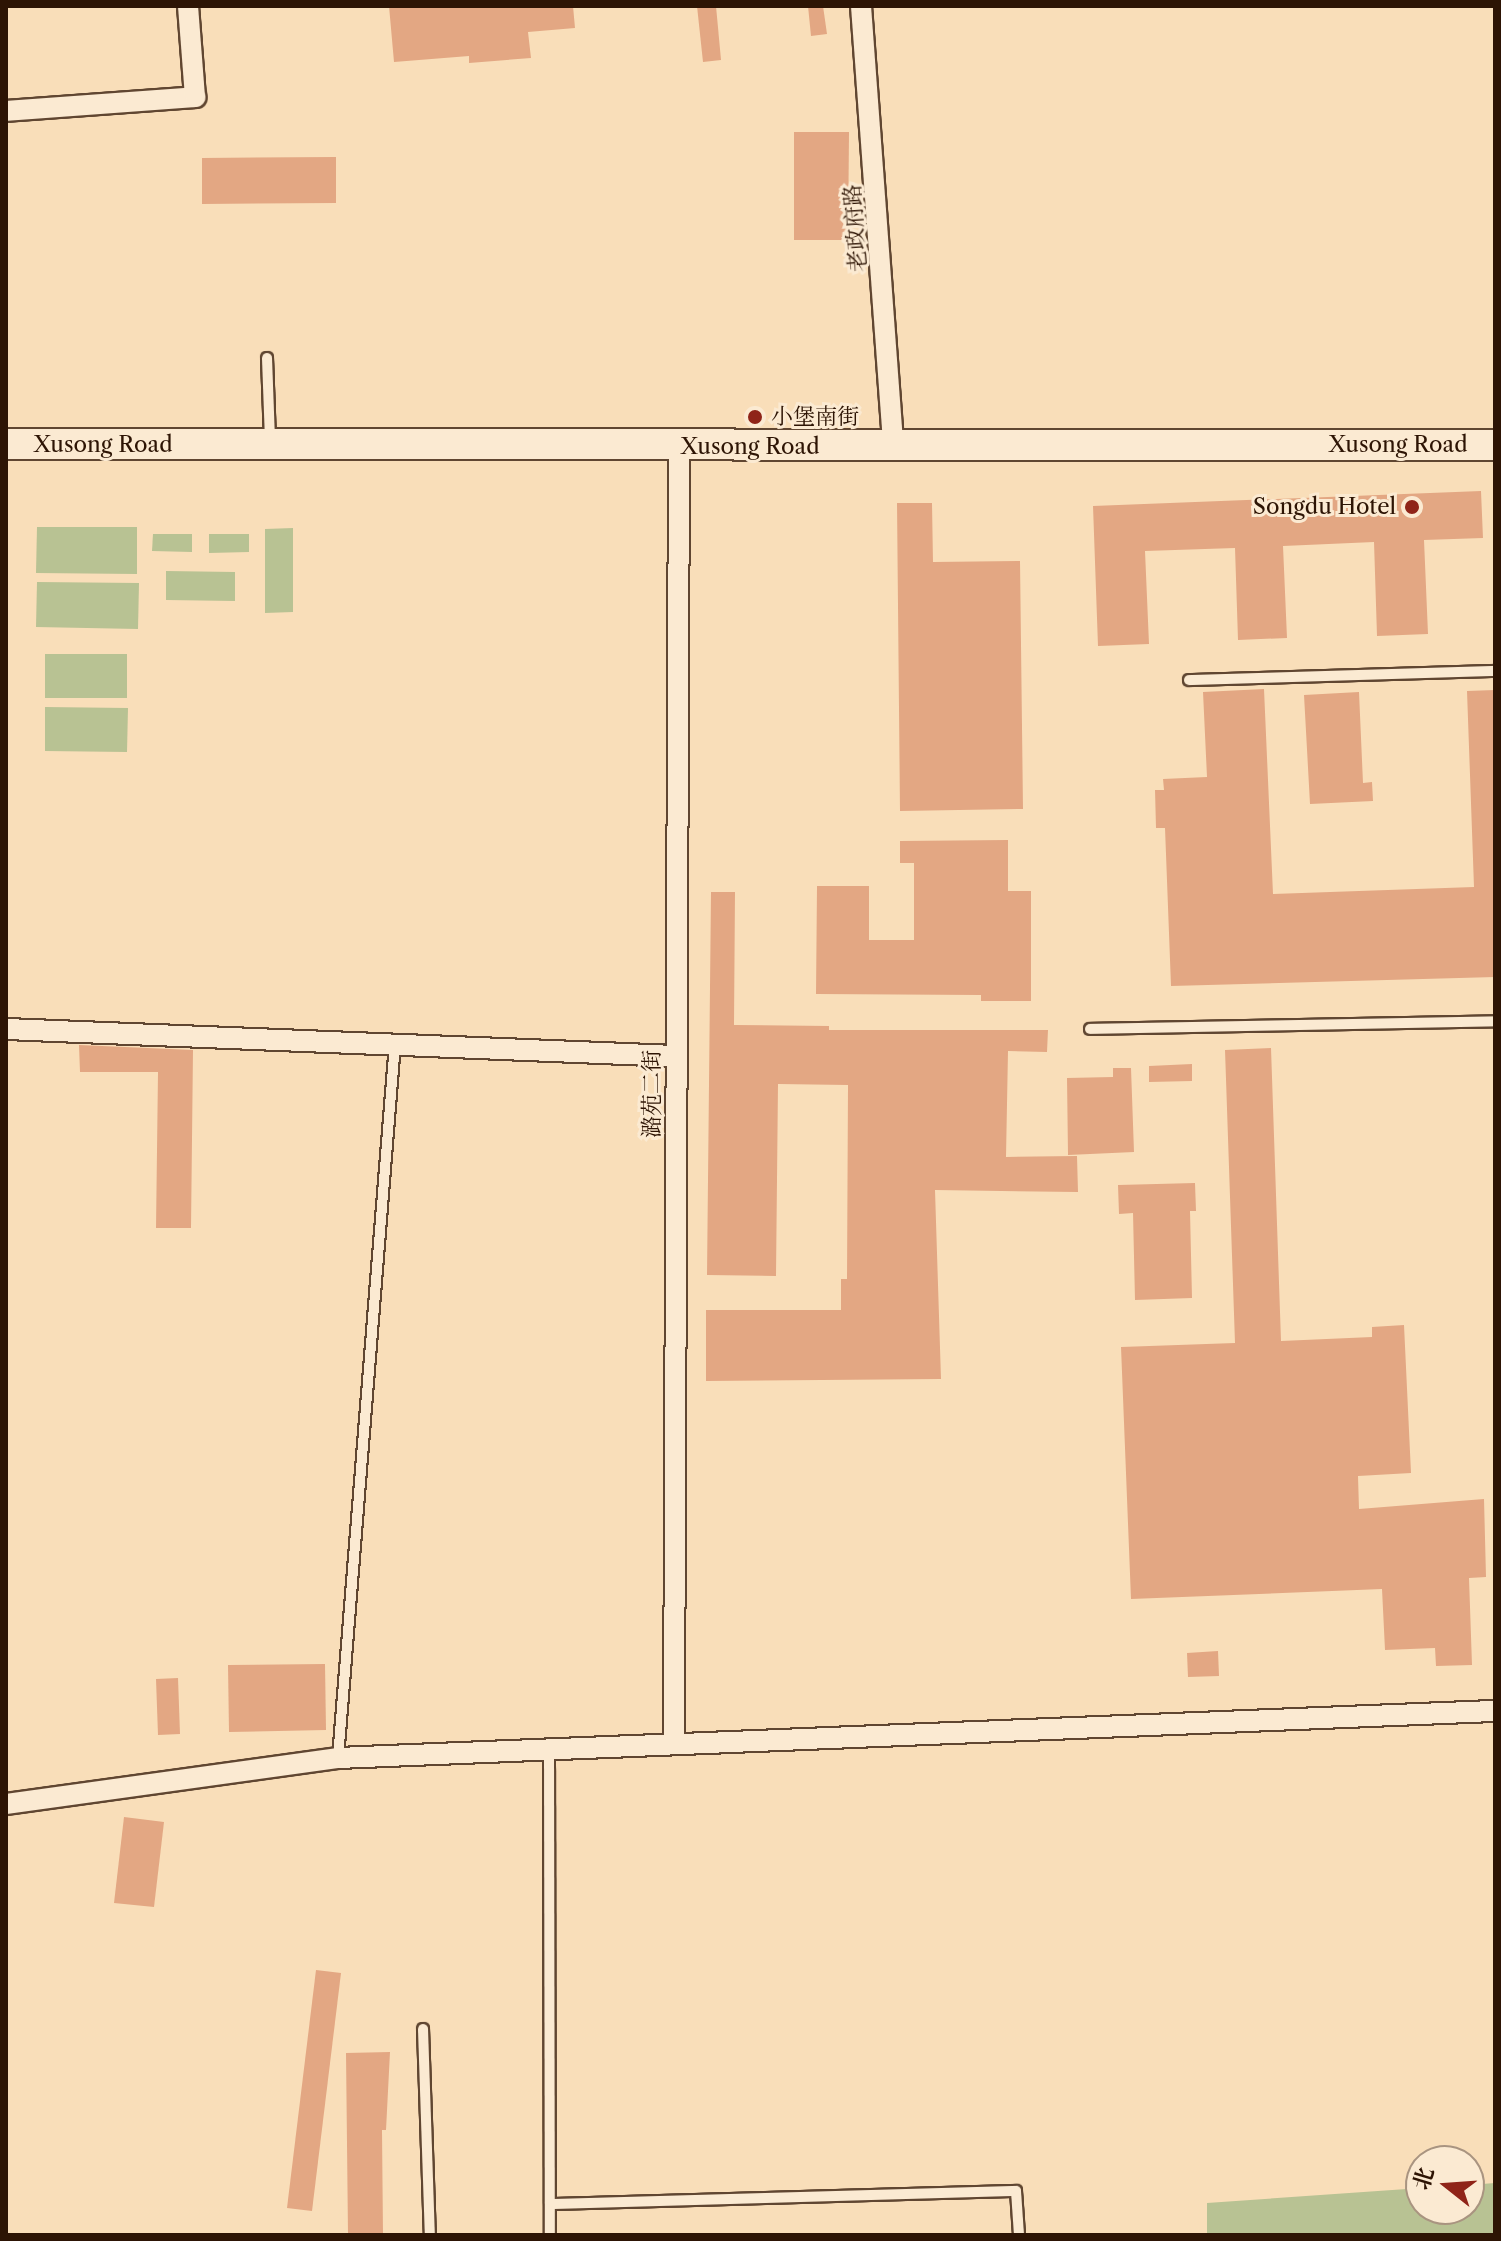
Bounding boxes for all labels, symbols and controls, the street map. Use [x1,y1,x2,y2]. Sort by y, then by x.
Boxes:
street label: 老政府路 [839,183,871,273]
place label: 小堡南街 [771,404,859,430]
marker: 小堡南街 [746,408,764,426]
street label: Xusong Road [33,432,173,458]
street label: Xusong Road [1328,432,1468,458]
street label: Xusong Road [680,434,820,460]
place label: Songdu Hotel [1253,494,1396,520]
marker: Songdu Hotel [1403,498,1421,516]
street label: 潞苑二街 [639,1050,665,1138]
north arrow [1405,2145,1485,2225]
text: 北 [1407,2164,1440,2193]

